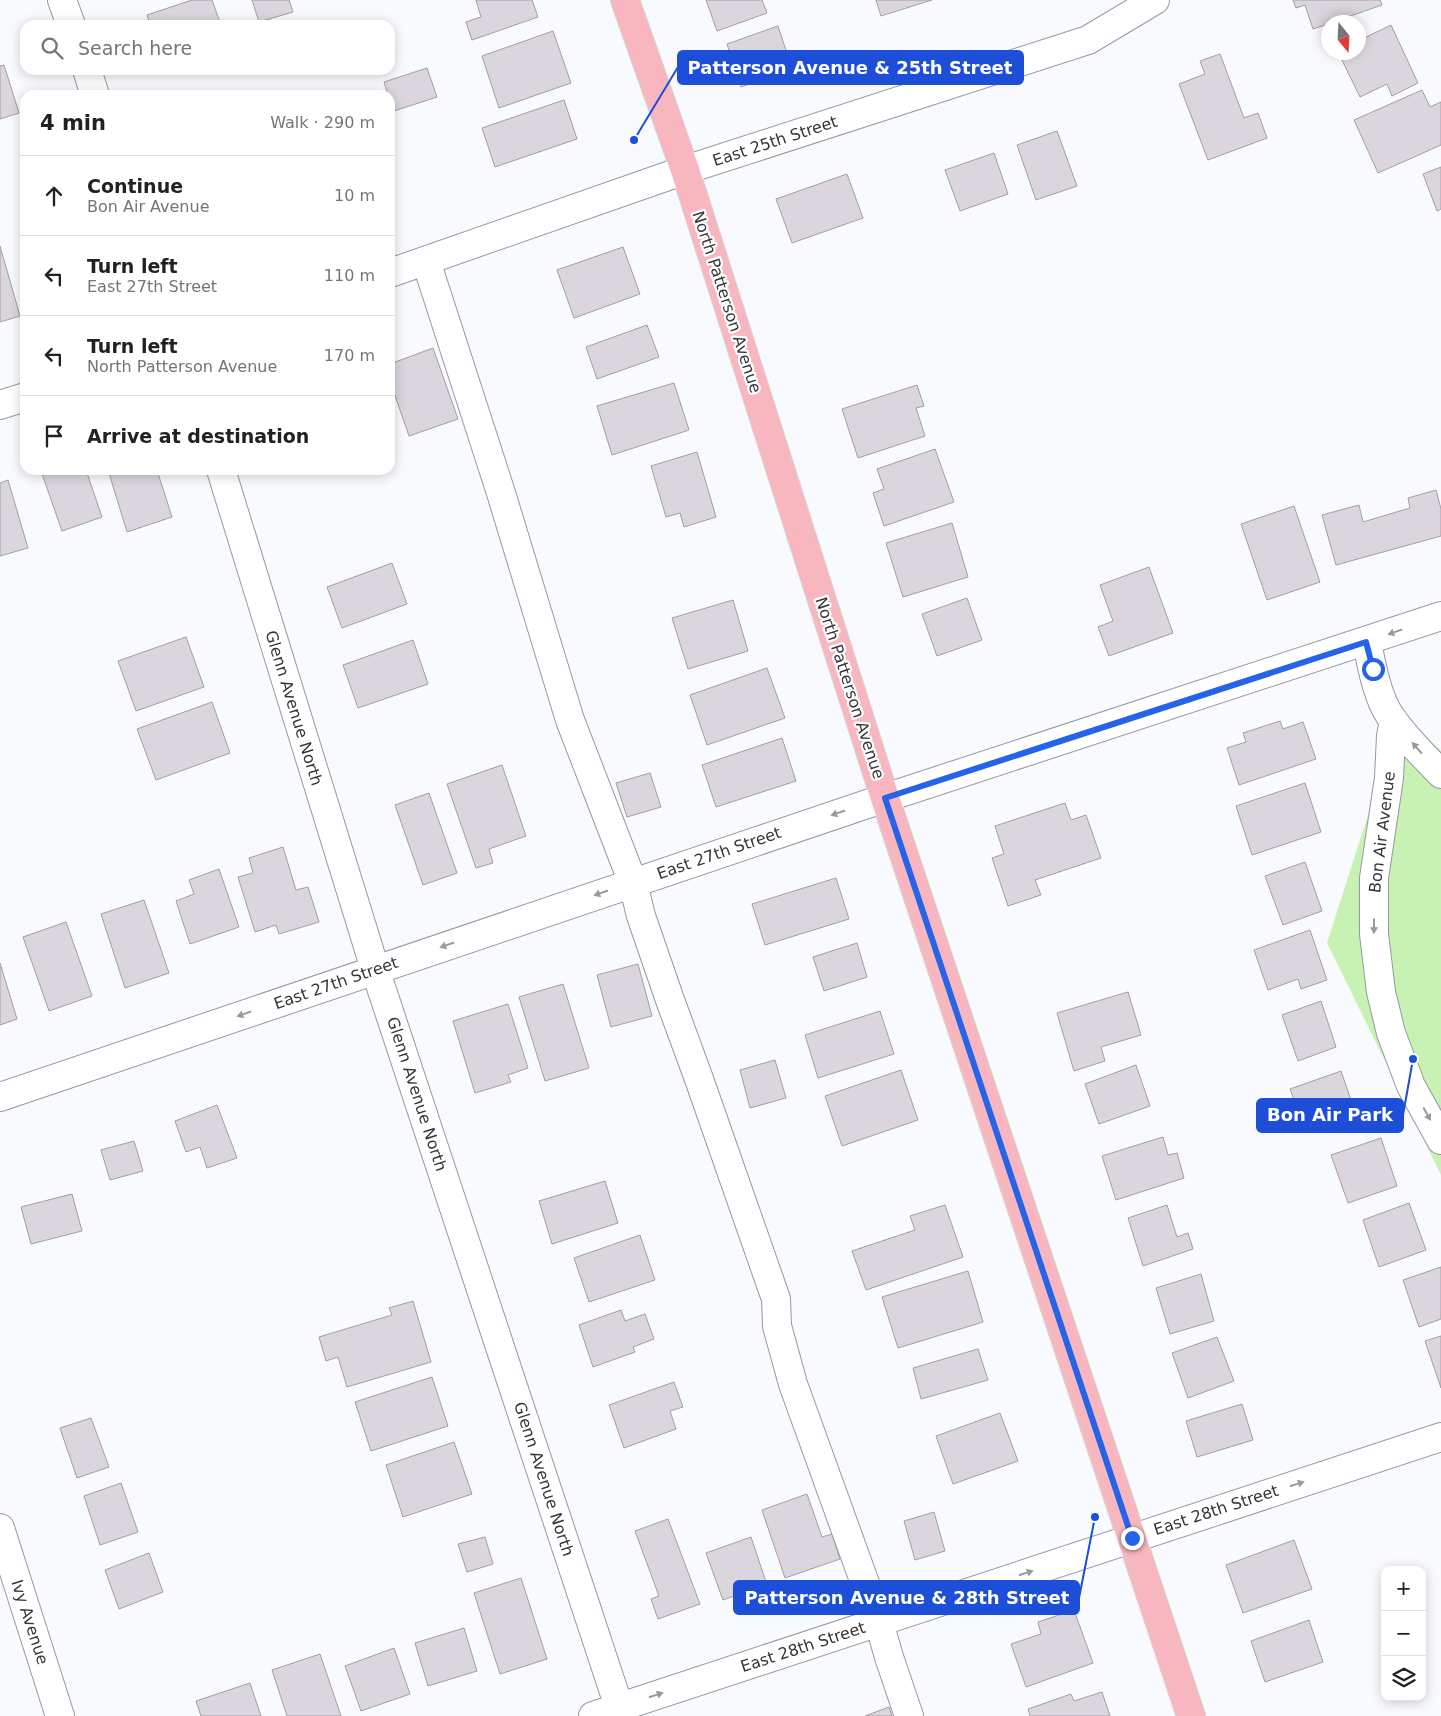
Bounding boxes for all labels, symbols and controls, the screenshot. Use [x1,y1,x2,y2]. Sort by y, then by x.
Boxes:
north arrow [1321,15,1366,60]
search box [20,20,395,75]
icon: search [38,34,66,62]
text: Search here [78,37,192,59]
callout: Patterson Avenue & 25th Street [678,51,1023,84]
text: Patterson Avenue & 25th Street [688,57,1013,78]
text: 4 min [40,111,106,135]
street label: East 25th Street [710,112,840,170]
text: Walk · 290 m [270,113,375,132]
text: Continue [87,175,183,197]
icon: ahead [40,182,68,210]
text: 10 m [334,186,375,205]
text: Bon Air Avenue [87,197,210,216]
street label: North Patterson Avenue [689,209,765,395]
text: Turn left [87,255,178,277]
icon: left [40,262,68,290]
text: 110 m [324,266,375,285]
text: East 27th Street [87,277,217,296]
text: Turn left [87,335,178,357]
icon: left [40,342,68,370]
text: 170 m [324,346,375,365]
text: North Patterson Avenue [87,357,277,376]
icon: arrive [40,422,68,450]
text: Arrive at destination [87,425,309,447]
street label: North Patterson Avenue [812,595,888,781]
street label: Glenn Avenue North [261,628,327,788]
one-way arrow [1387,628,1402,636]
route start [1362,658,1385,681]
one-way arrow [1412,742,1423,755]
street label: Bon Air Avenue [1365,770,1399,894]
one-way arrow [831,810,846,818]
street label: East 27th Street [654,823,784,883]
one-way arrow [594,890,609,897]
one-way arrow [1370,918,1378,934]
one-way arrow [440,942,455,949]
street label: East 27th Street [271,953,401,1013]
one-way arrow [236,1011,251,1018]
street label: Glenn Avenue North [383,1014,451,1174]
callout: Bon Air Park [1257,1099,1403,1132]
text: Bon Air Park [1267,1104,1394,1125]
one-way arrow [1422,1107,1431,1121]
street label: Glenn Avenue North [510,1399,578,1559]
one-way arrow [1289,1480,1304,1487]
street label: East 28th Street [1151,1481,1281,1539]
route end [1121,1527,1144,1550]
map controls [1381,1566,1426,1701]
button: + [1381,1566,1426,1611]
one-way arrow [1019,1569,1034,1577]
street label: Ivy Avenue [7,1577,53,1667]
callout: Patterson Avenue & 28th Street [734,1581,1079,1614]
text: Patterson Avenue & 28th Street [745,1587,1070,1608]
button: − [1381,1611,1426,1656]
street label: East 28th Street [738,1618,868,1676]
button: layers [1381,1656,1426,1701]
one-way arrow [648,1691,663,1699]

